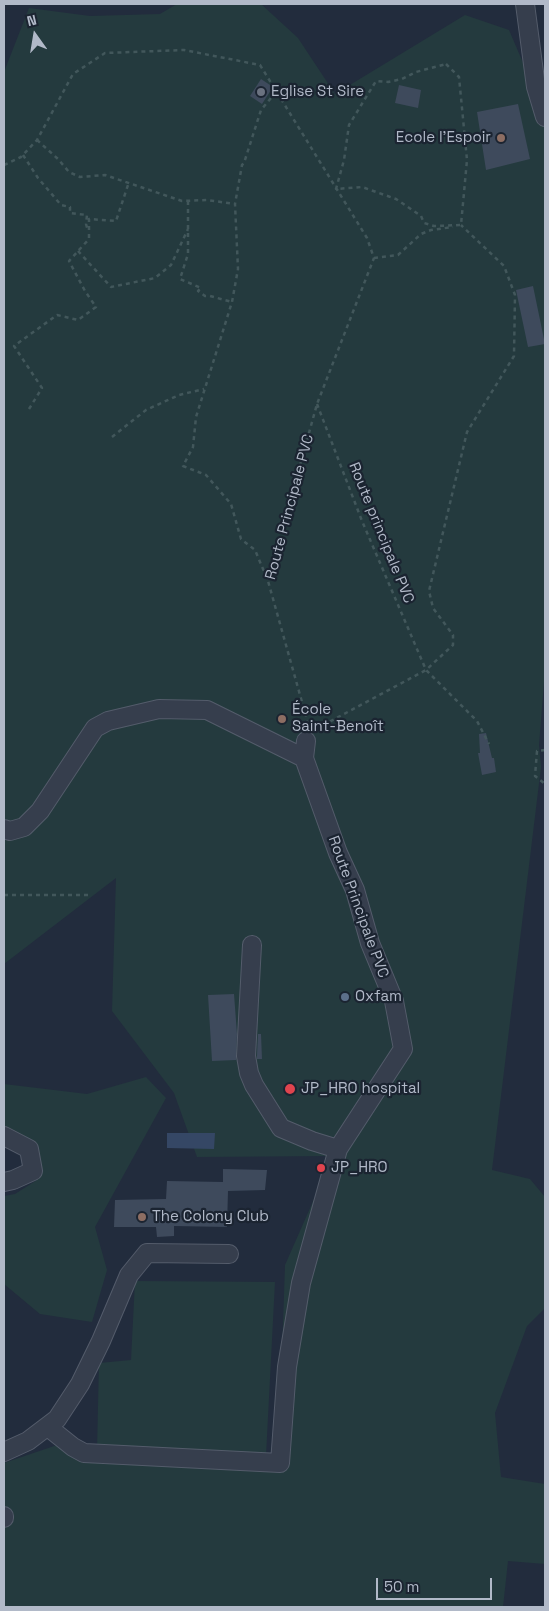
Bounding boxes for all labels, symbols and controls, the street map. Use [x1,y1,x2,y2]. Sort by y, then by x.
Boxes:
north arrow [10,10,60,60]
text: N [25,11,38,30]
place label: Eglise St Sire [271,83,364,101]
marker: Eglise St Sire [255,86,267,98]
place label: Ecole l'Espoir [396,129,491,147]
marker: Ecole l'Espoir [495,132,507,144]
street label: Route Principale PVC [262,432,318,582]
street label: Route principale PVC [344,460,418,606]
place label: École Saint-Benoît [292,701,384,736]
marker: École Saint-Benoît [276,713,288,725]
street label: Route Principale PVC [324,834,392,980]
place label: Oxfam [355,988,402,1006]
marker: Oxfam [339,991,351,1003]
place label: JP_HRO hospital [301,1080,420,1098]
marker: JP_HRO hospital [283,1082,297,1096]
place label: JP_HRO [331,1159,388,1177]
marker: JP_HRO [315,1162,327,1174]
place label: The Colony Club [152,1208,269,1226]
marker: The Colony Club [136,1211,148,1223]
scale bar [379,1568,495,1600]
text: 50 m [384,1577,419,1596]

